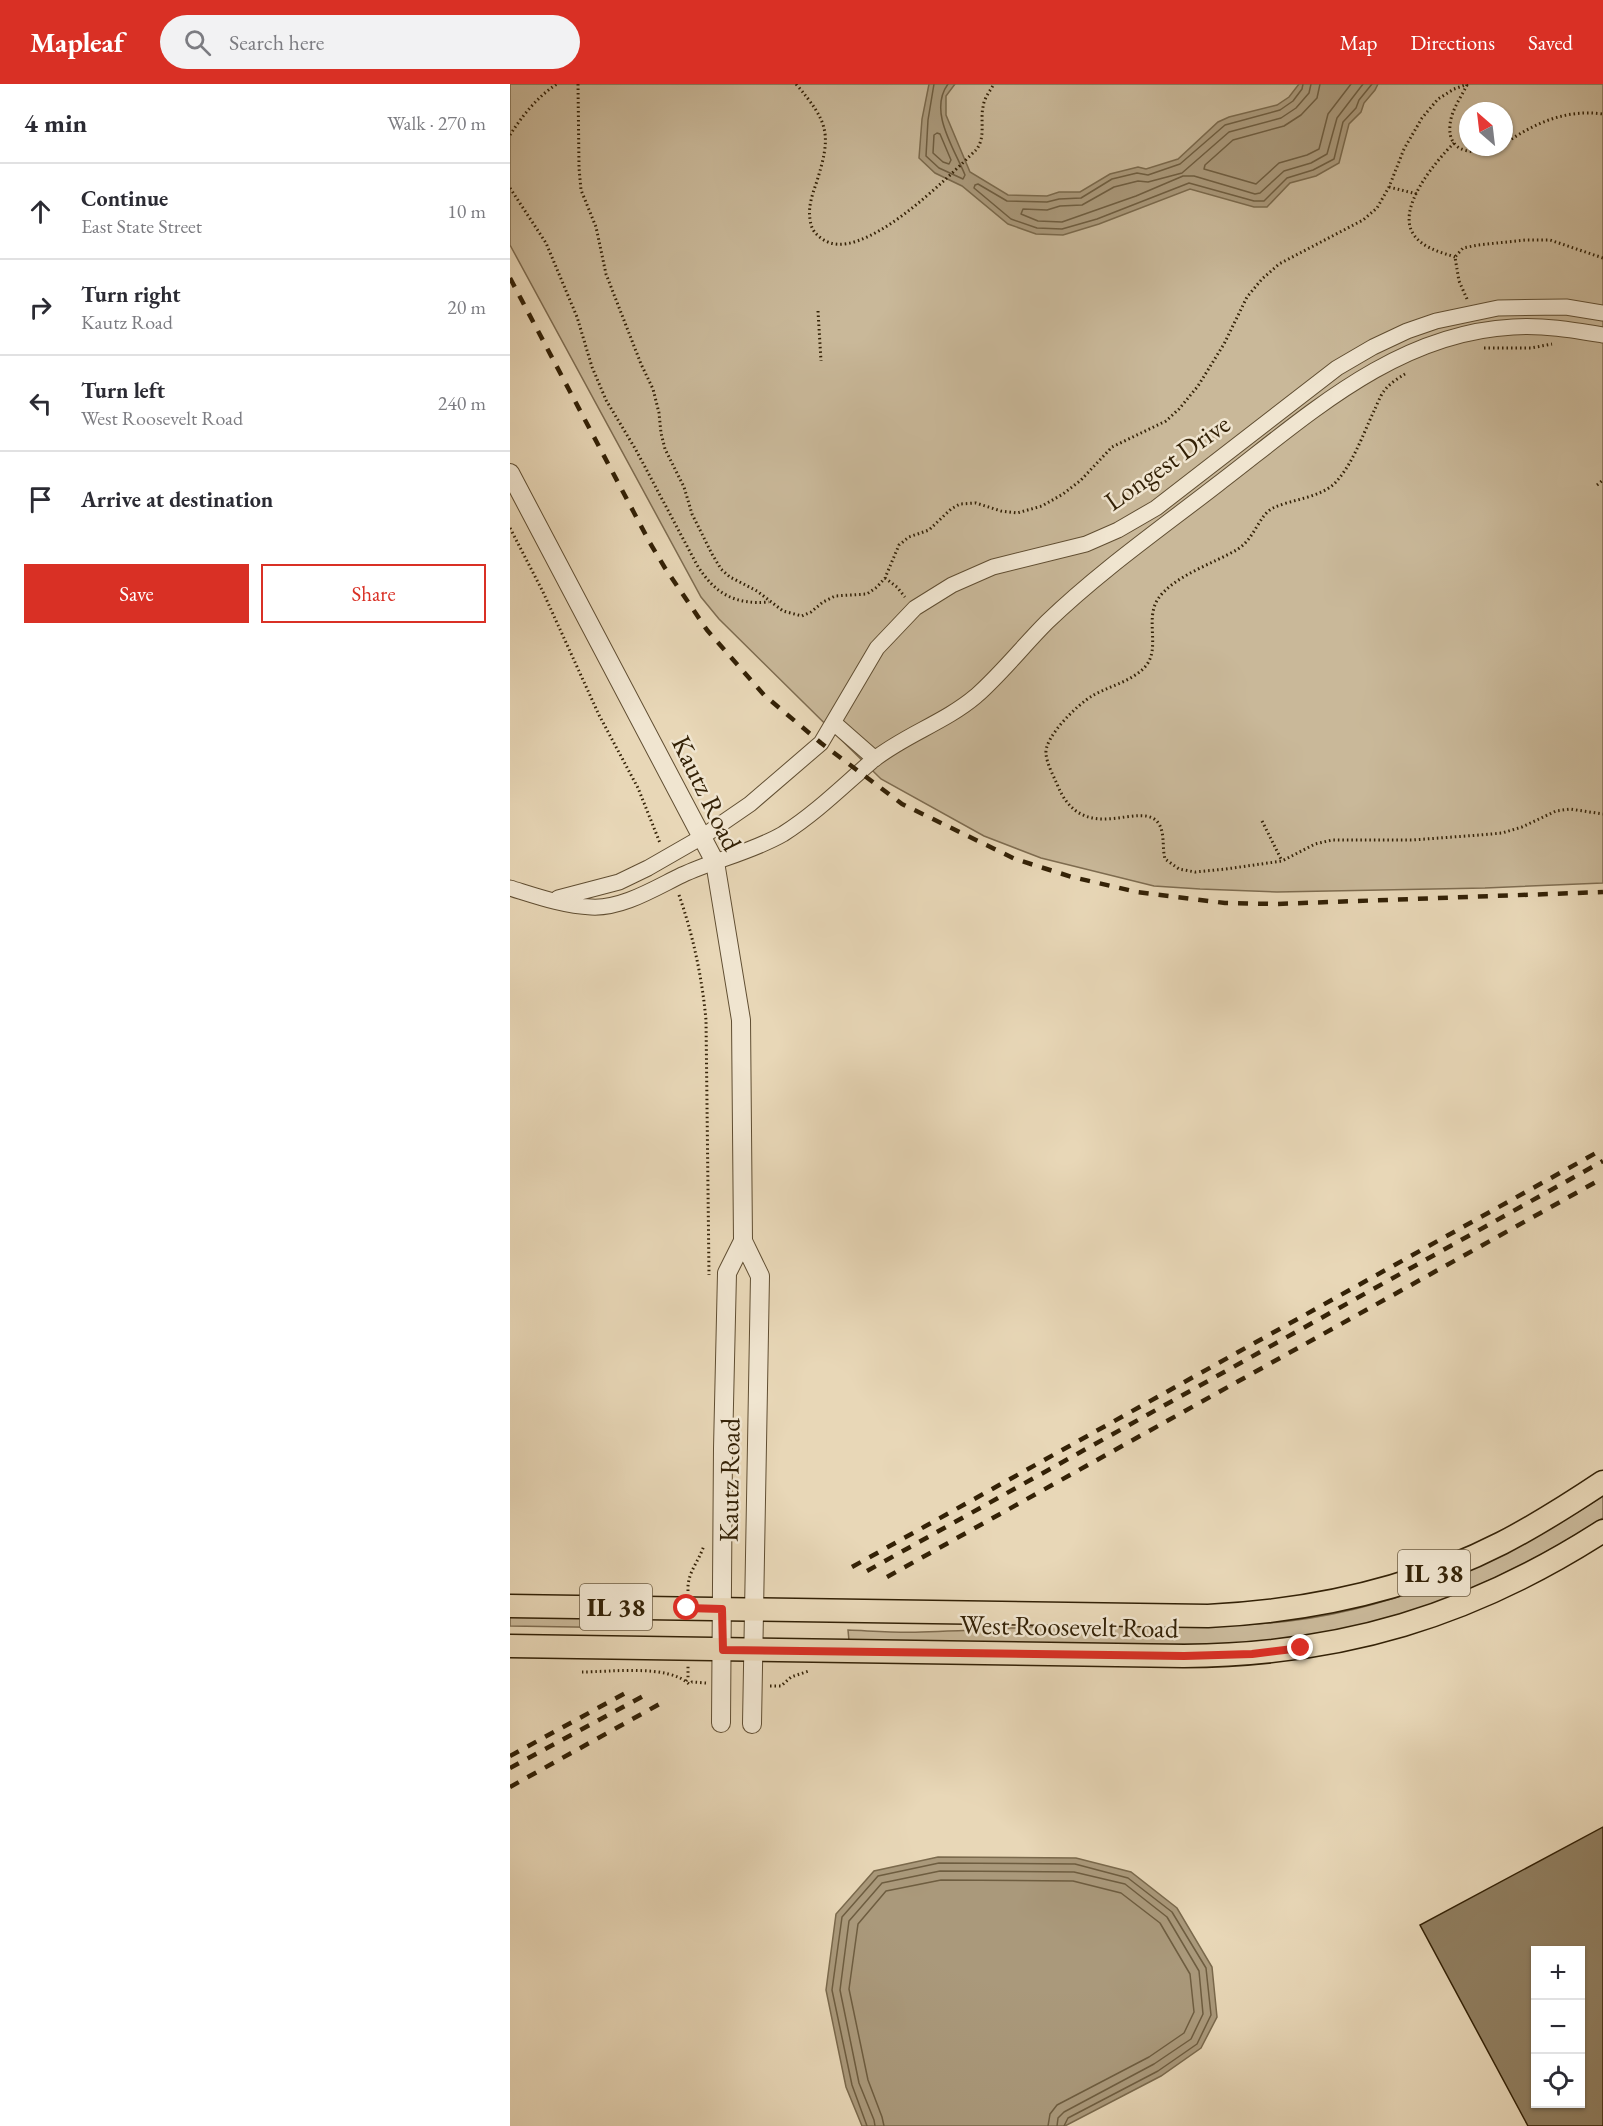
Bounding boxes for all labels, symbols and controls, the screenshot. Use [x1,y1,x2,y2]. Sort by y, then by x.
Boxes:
search box [160,15,580,69]
text: Mapleaf [30,24,124,60]
icon: search [181,26,214,59]
text: Search here [229,28,324,57]
text: Map [1340,29,1377,56]
text: Directions [1410,29,1495,56]
text: Saved [1528,29,1573,56]
north arrow [1459,102,1513,156]
text: 4 min [24,106,87,140]
text: Walk · 270 m [387,110,486,136]
text: Continue [81,184,168,213]
icon: ahead [24,195,57,228]
text: 10 m [447,198,486,224]
text: East State Street [81,213,202,239]
text: Turn right [81,280,180,309]
icon: right [24,291,57,324]
text: 20 m [447,294,486,320]
text: Kautz Road [81,309,173,335]
text: Turn left [81,376,165,405]
icon: left [24,387,57,420]
text: 240 m [438,390,486,416]
text: West Roosevelt Road [81,405,243,431]
street label: Longest Drive [1097,406,1237,518]
icon: arrive [24,483,57,516]
text: Arrive at destination [81,485,273,514]
button: Save [24,564,249,623]
button: Share [261,564,486,623]
street label: Kautz Road [664,730,750,857]
street label: Kautz Road [710,1417,748,1542]
road number: IL 38 [1398,1550,1470,1596]
road number: IL 38 [580,1584,652,1630]
route start [673,1594,699,1620]
street label: West Roosevelt Road [959,1607,1179,1645]
route end [1287,1634,1313,1660]
map controls [1531,1946,1585,2108]
button: + [1531,1946,1585,2000]
button: − [1531,2000,1585,2054]
button: locate [1531,2054,1585,2108]

